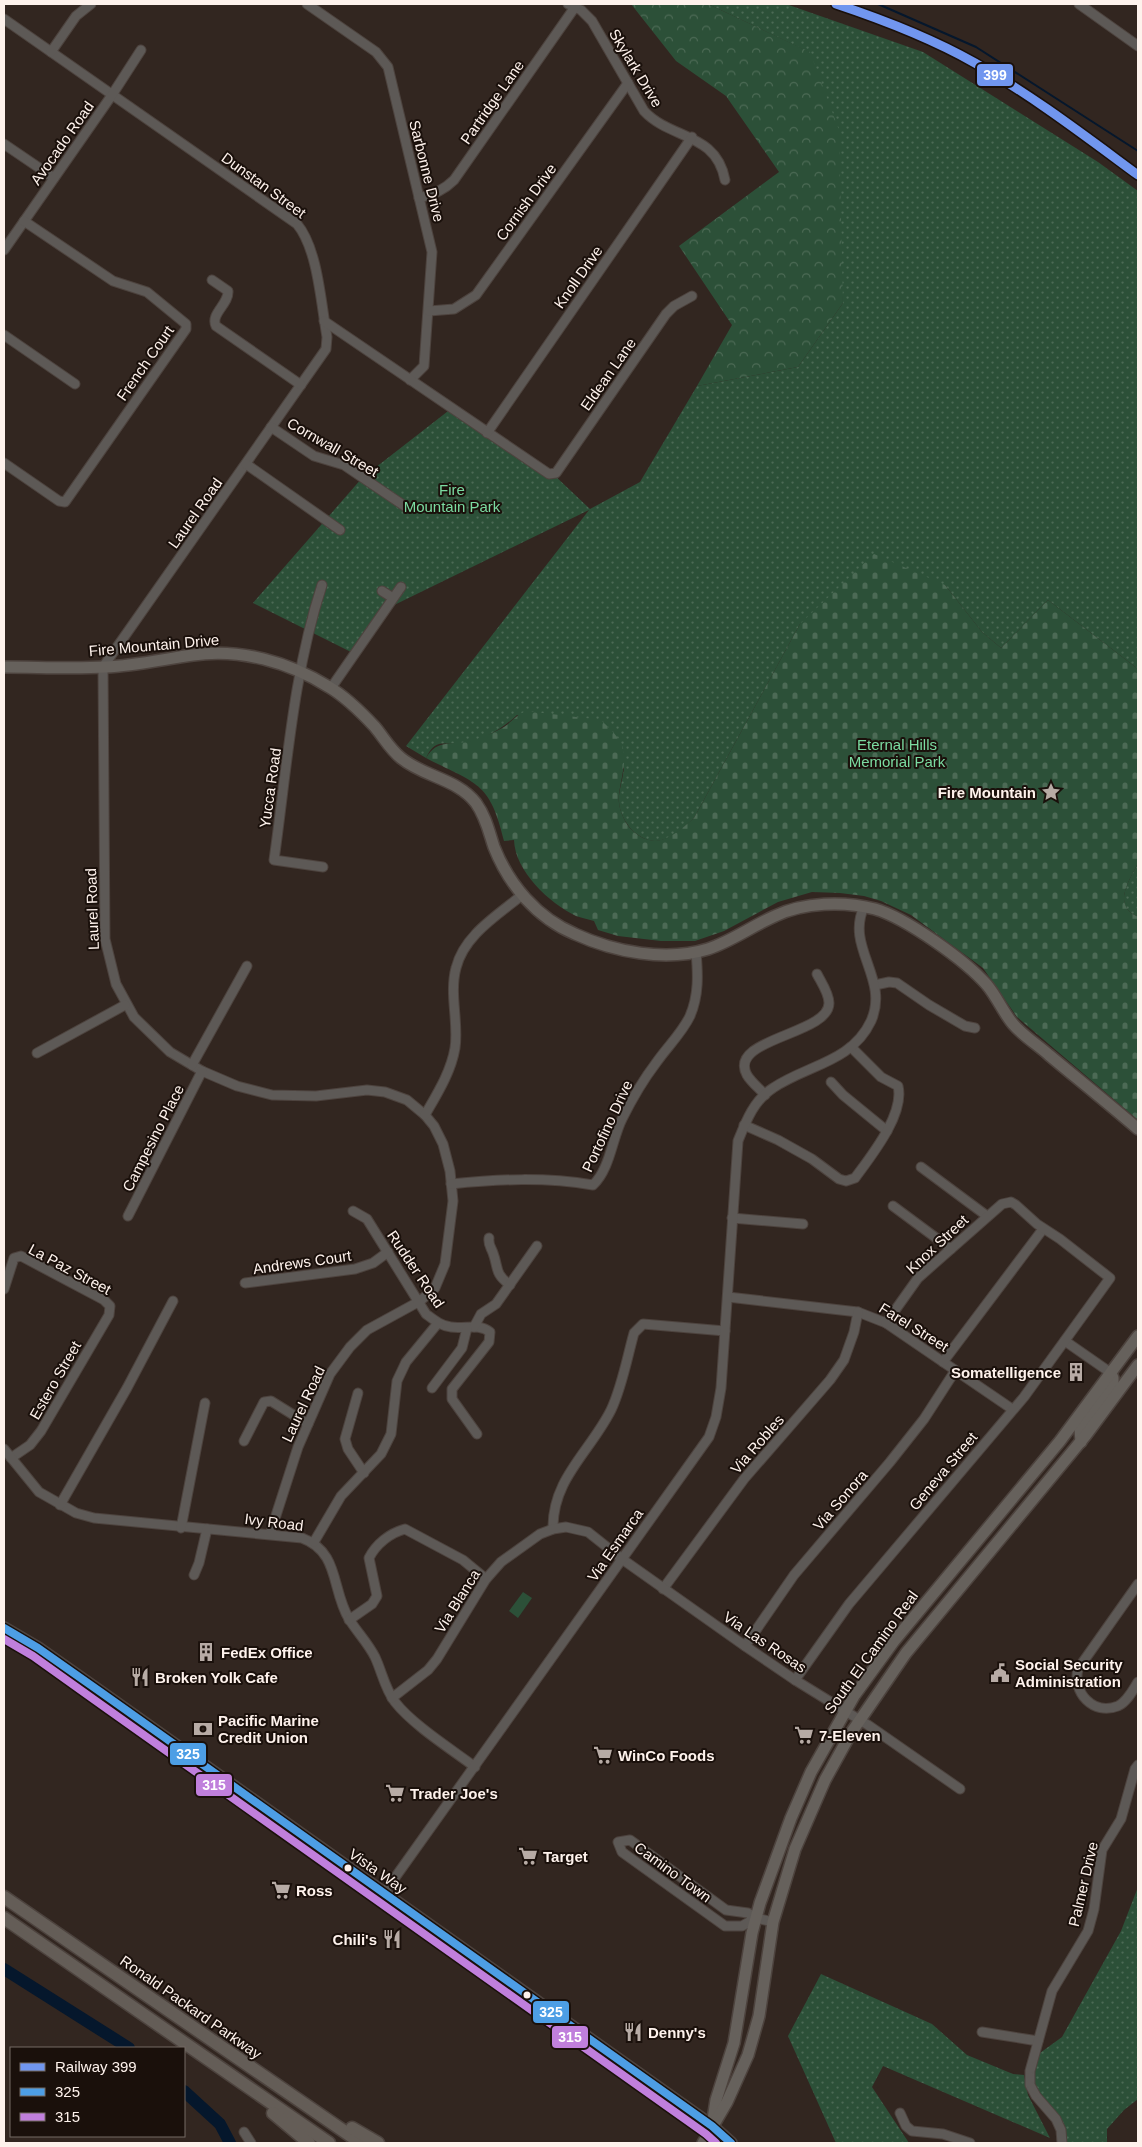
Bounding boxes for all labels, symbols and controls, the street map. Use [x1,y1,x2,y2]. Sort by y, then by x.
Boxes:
street label: Skylark Drive [606,26,666,110]
street label: Partridge Lane [457,57,527,147]
line badge: 399 [976,63,1014,87]
text: 399 [983,67,1007,83]
street label: Avocado Road [27,98,97,188]
street label: Sarbonne Drive [406,118,448,224]
street label: Dunstan Street [219,149,310,222]
street label: Cornish Drive [492,160,560,244]
street label: Knoll Drive [550,242,606,312]
street label: French Court [113,322,178,404]
street label: Eldean Lane [577,335,639,413]
street label: Cornwall Street [284,414,382,480]
street label: Laurel Road [165,475,225,551]
park label: Fire Mountain Park [404,481,501,515]
street label: Fire Mountain Drive [88,631,220,659]
park label: Eternal Hills Memorial Park [849,736,946,770]
street label: Yucca Road [256,747,284,829]
place icon: Fire Mountain [1040,781,1062,803]
place label: Fire Mountain [938,784,1036,801]
street label: Laurel Road [82,868,102,950]
street label: Portofino Drive [578,1077,636,1175]
street label: Campesino Place [119,1082,187,1194]
street label: Knox Street [903,1210,972,1277]
street label: Rudder Road [384,1227,448,1311]
street label: La Paz Street [26,1240,115,1298]
street label: Andrews Court [252,1247,353,1277]
street label: Farel Street [876,1299,952,1355]
street label: Estero Street [26,1337,85,1422]
building icon: Somatelligence [1065,1361,1087,1383]
street label: Laurel Road [278,1363,328,1445]
place label: Somatelligence [951,1364,1061,1381]
street label: Via Robles [727,1411,787,1477]
street label: Geneva Street [905,1428,981,1514]
street label: Via Sonora [809,1466,871,1533]
street label: Via Esmarca [584,1505,647,1585]
street label: Ivy Road [244,1510,304,1534]
street label: Via Blanca [431,1566,483,1636]
street label: South El Camino Real [821,1587,921,1717]
street label: Via Las Rosas [720,1608,810,1676]
building icon: FedEx Office [195,1641,217,1663]
place label: FedEx Office [221,1644,313,1661]
place label: Social Security Administration [1015,1656,1123,1690]
public building icon: Social Security Administration [989,1662,1011,1684]
restaurant icon: Broken Yolk Cafe [129,1666,151,1688]
place label: Broken Yolk Cafe [155,1669,278,1686]
place label: Pacific Marine Credit Union [218,1712,319,1746]
bank icon: Pacific Marine Credit Union [192,1718,214,1740]
supermarket icon: 7-Eleven [793,1724,815,1746]
place label: 7-Eleven [819,1727,881,1744]
line badge: 325 [169,1742,207,1766]
supermarket icon: WinCo Foods [592,1744,614,1766]
text: 325 [176,1746,200,1762]
place label: WinCo Foods [618,1747,715,1764]
line badge: 315 [195,1773,233,1797]
text: 315 [202,1777,226,1793]
supermarket icon: Trader Joe's [384,1782,406,1804]
place label: Trader Joe's [410,1785,498,1802]
street label: Camino Town [631,1838,715,1906]
street label: Palmer Drive [1065,1840,1101,1928]
street label: Vista Way [346,1845,411,1897]
supermarket icon: Target [517,1845,539,1867]
place label: Target [543,1848,588,1865]
unlabelled marker [343,1863,353,1873]
supermarket icon: Ross [270,1879,292,1901]
place label: Ross [296,1882,333,1899]
restaurant icon: Chili's [381,1928,403,1950]
place label: Chili's [333,1931,377,1948]
street label: Ronald Packard Parkway [117,1952,265,2063]
unlabelled marker [522,1990,532,2000]
line badge: 325 [532,2000,570,2024]
text: 325 [539,2004,563,2020]
restaurant icon: Denny's [622,2021,644,2043]
place label: Denny's [648,2024,706,2041]
line badge: 315 [551,2025,589,2049]
text: 315 [558,2029,582,2045]
legend [10,2047,185,2137]
text: Railway 399 [55,2058,137,2075]
text: 325 [55,2083,80,2100]
text: 315 [55,2108,80,2125]

